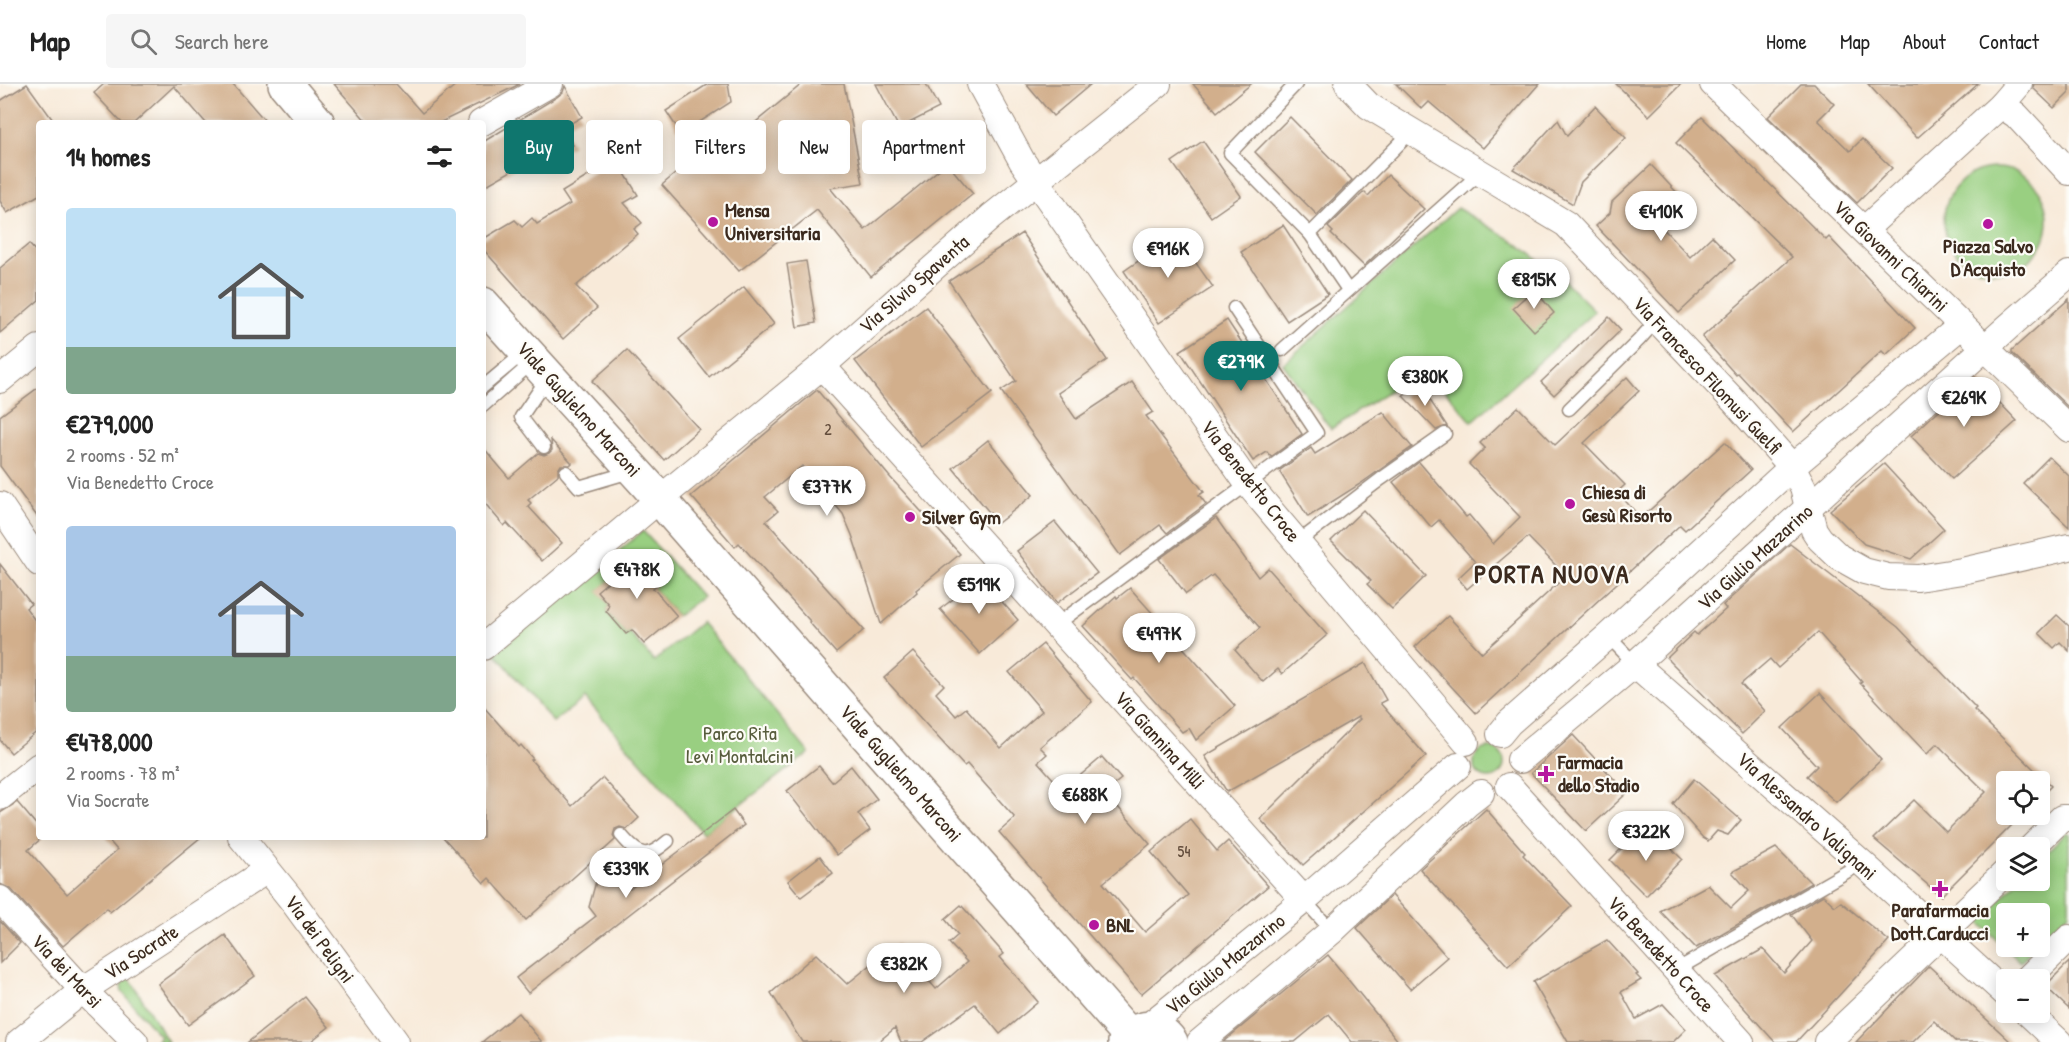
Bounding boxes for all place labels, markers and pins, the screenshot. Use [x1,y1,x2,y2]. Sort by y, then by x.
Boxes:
pin: €410K [1619,191,1703,242]
place label: Mensa Universitaria [725,196,820,246]
marker: Mensa Universitaria [706,215,720,229]
marker: Piazza Salvo D'Acquisto [1981,217,1995,231]
pin: €916K [1126,228,1210,279]
place label: Piazza Salvo D'Acquisto [1943,232,2033,283]
pin: €815K [1492,259,1576,310]
pin: €279K [1199,341,1283,392]
pin: €380K [1383,356,1467,407]
pin: €269K [1922,377,2006,428]
pin: €377K [785,466,869,517]
place label: Chiesa di Gesù Risorto [1582,478,1672,528]
marker: Chiesa di Gesù Risorto [1563,497,1577,511]
place label: Silver Gym [922,503,1001,531]
marker: Silver Gym [903,510,917,524]
pin: €478K [595,549,679,600]
pin: €519K [937,564,1021,615]
pin: €497K [1117,613,1201,664]
place label: Farmacia dello Stadio [1557,748,1639,798]
marker: Farmacia dello Stadio [1539,767,1553,781]
pin: €688K [1043,774,1127,825]
pin: €322K [1604,811,1688,862]
pin: €339K [584,848,668,899]
marker: Parafarmacia Dott.Carducci [1933,882,1947,896]
place label: Parafarmacia Dott.Carducci [1891,896,1989,946]
place label: BNL [1106,911,1135,938]
marker: BNL [1087,918,1101,932]
pin: €382K [862,943,946,994]

